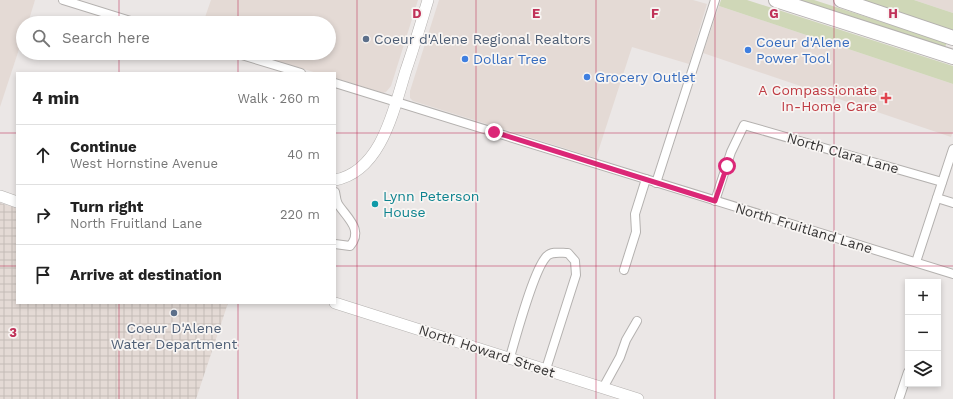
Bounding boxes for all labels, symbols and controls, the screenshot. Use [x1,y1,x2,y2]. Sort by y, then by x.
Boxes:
text: D [412,6,422,21]
text: E [532,6,540,21]
text: F [651,6,659,21]
text: G [769,6,779,21]
text: H [888,6,898,21]
search box [16,16,336,60]
icon: search [30,27,52,49]
text: Search here [62,29,150,47]
place label: Coeur d'Alene Regional Realtors [374,31,591,47]
marker: Coeur d'Alene Regional Realtors [361,34,371,44]
place label: Coeur d'Alene Power Tool [756,34,850,66]
marker: Coeur d'Alene Power Tool [743,45,753,55]
place label: Dollar Tree [473,51,547,67]
marker: Dollar Tree [460,54,470,64]
place label: Grocery Outlet [595,69,695,85]
marker: Grocery Outlet [582,72,592,82]
place label: A Compassionate In-Home Care [758,82,877,114]
text: 4 min [32,88,79,108]
text: Walk · 260 m [237,91,320,106]
marker: A Compassionate In-Home Care [880,92,892,104]
route end [485,123,503,141]
street label: North Clara Lane [785,129,901,177]
text: Continue [70,138,137,156]
icon: ahead [32,144,54,166]
text: 40 m [287,147,320,162]
text: West Hornstine Avenue [70,156,218,171]
route start [718,157,736,175]
place label: Lynn Peterson House [383,188,480,220]
text: Turn right [70,198,143,216]
marker: Lynn Peterson House [370,199,380,209]
street label: North Fruitland Lane [734,200,874,256]
icon: right [32,204,54,226]
text: 220 m [280,207,320,222]
text: North Fruitland Lane [70,216,202,231]
icon: arrive [32,264,54,286]
text: Arrive at destination [70,266,222,284]
map controls [905,279,941,387]
button: + [905,279,941,315]
marker: Coeur D'Alene Water Department [169,308,179,318]
button: − [905,315,941,351]
place label: Coeur D'Alene Water Department [111,320,237,352]
street label: North Howard Street [417,321,557,381]
text: 3 [9,325,17,340]
button: layers [905,351,941,387]

